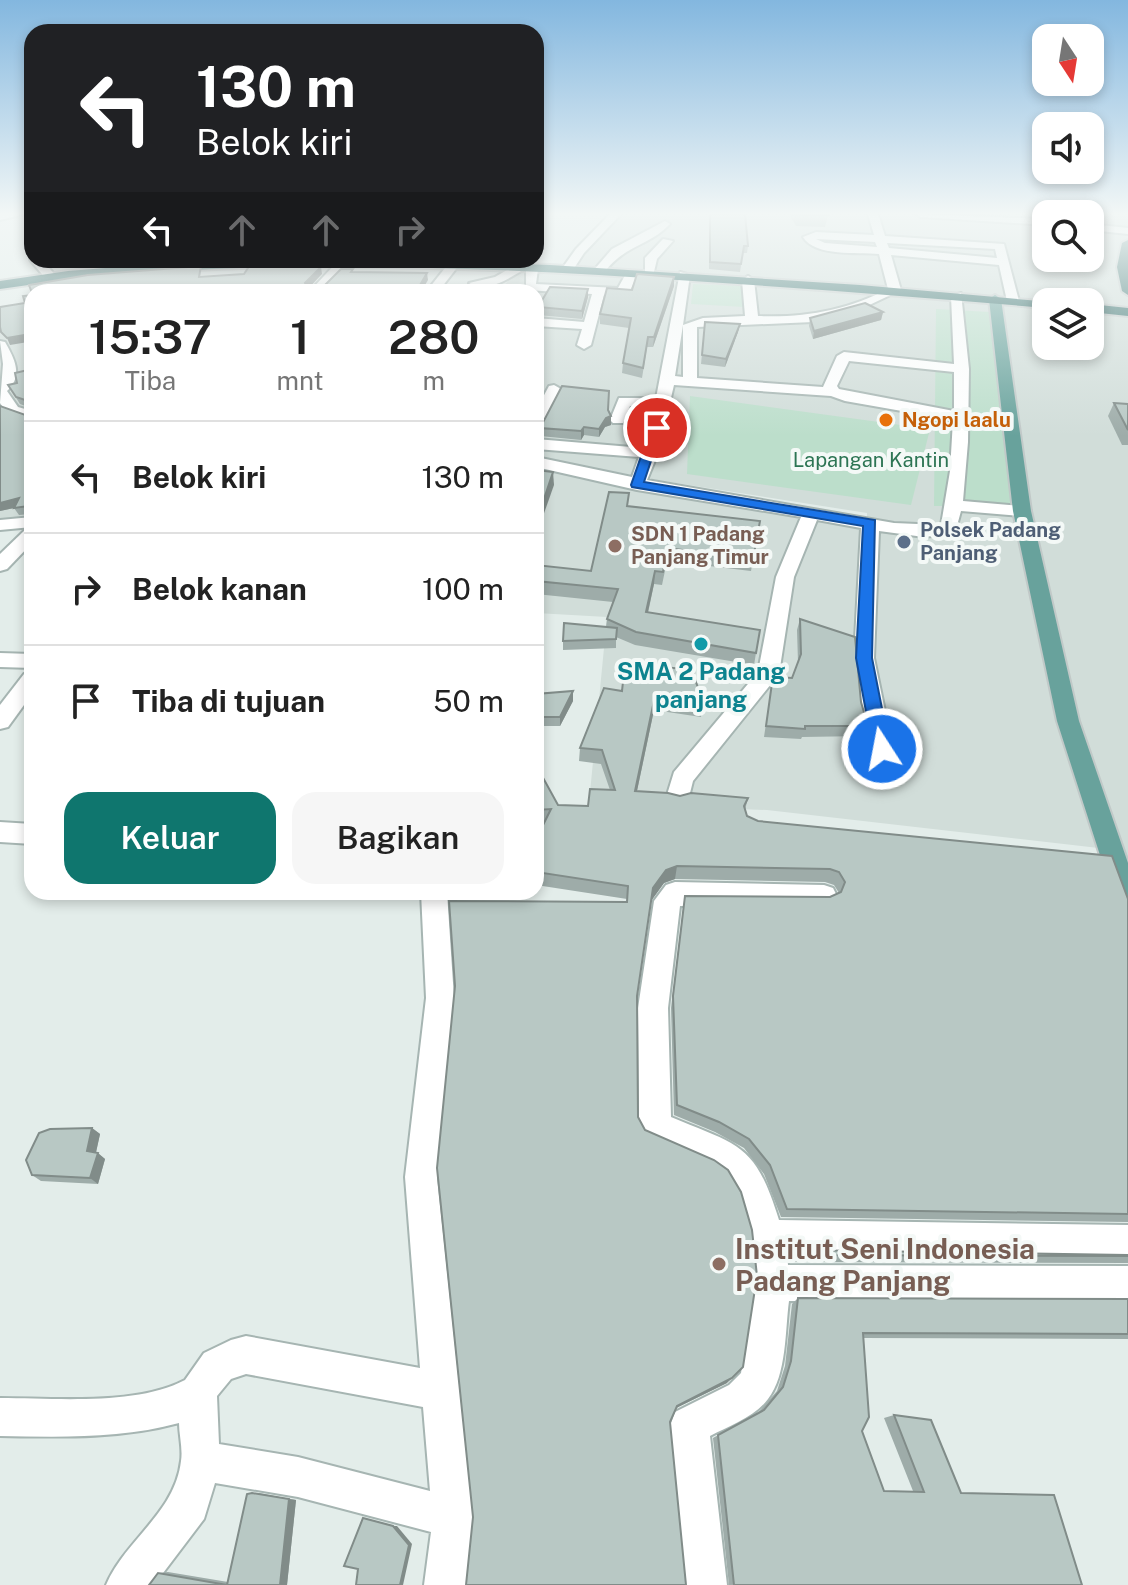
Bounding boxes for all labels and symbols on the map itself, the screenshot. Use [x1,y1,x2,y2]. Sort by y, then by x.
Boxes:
north arrow [1032,24,1104,96]
pin [623,394,691,462]
place label: Ngopi laalu [902,408,1011,432]
marker: Ngopi laalu [877,411,895,429]
park label: Lapangan Kantin [793,448,949,472]
place label: Polsek Padang Panjang [920,518,1061,565]
place label: SDN 1 Padang Panjang Timur [631,522,769,569]
marker: Polsek Padang Panjang [895,533,913,551]
marker: SDN 1 Padang Panjang Timur [606,537,624,555]
marker: SMA 2 Padang panjang [692,635,710,653]
place label: SMA 2 Padang panjang [617,657,785,713]
position arrow [840,707,924,791]
place label: Institut Seni Indonesia Padang Panjang [735,1232,1035,1297]
marker: Institut Seni Indonesia Padang Panjang [710,1255,728,1273]

